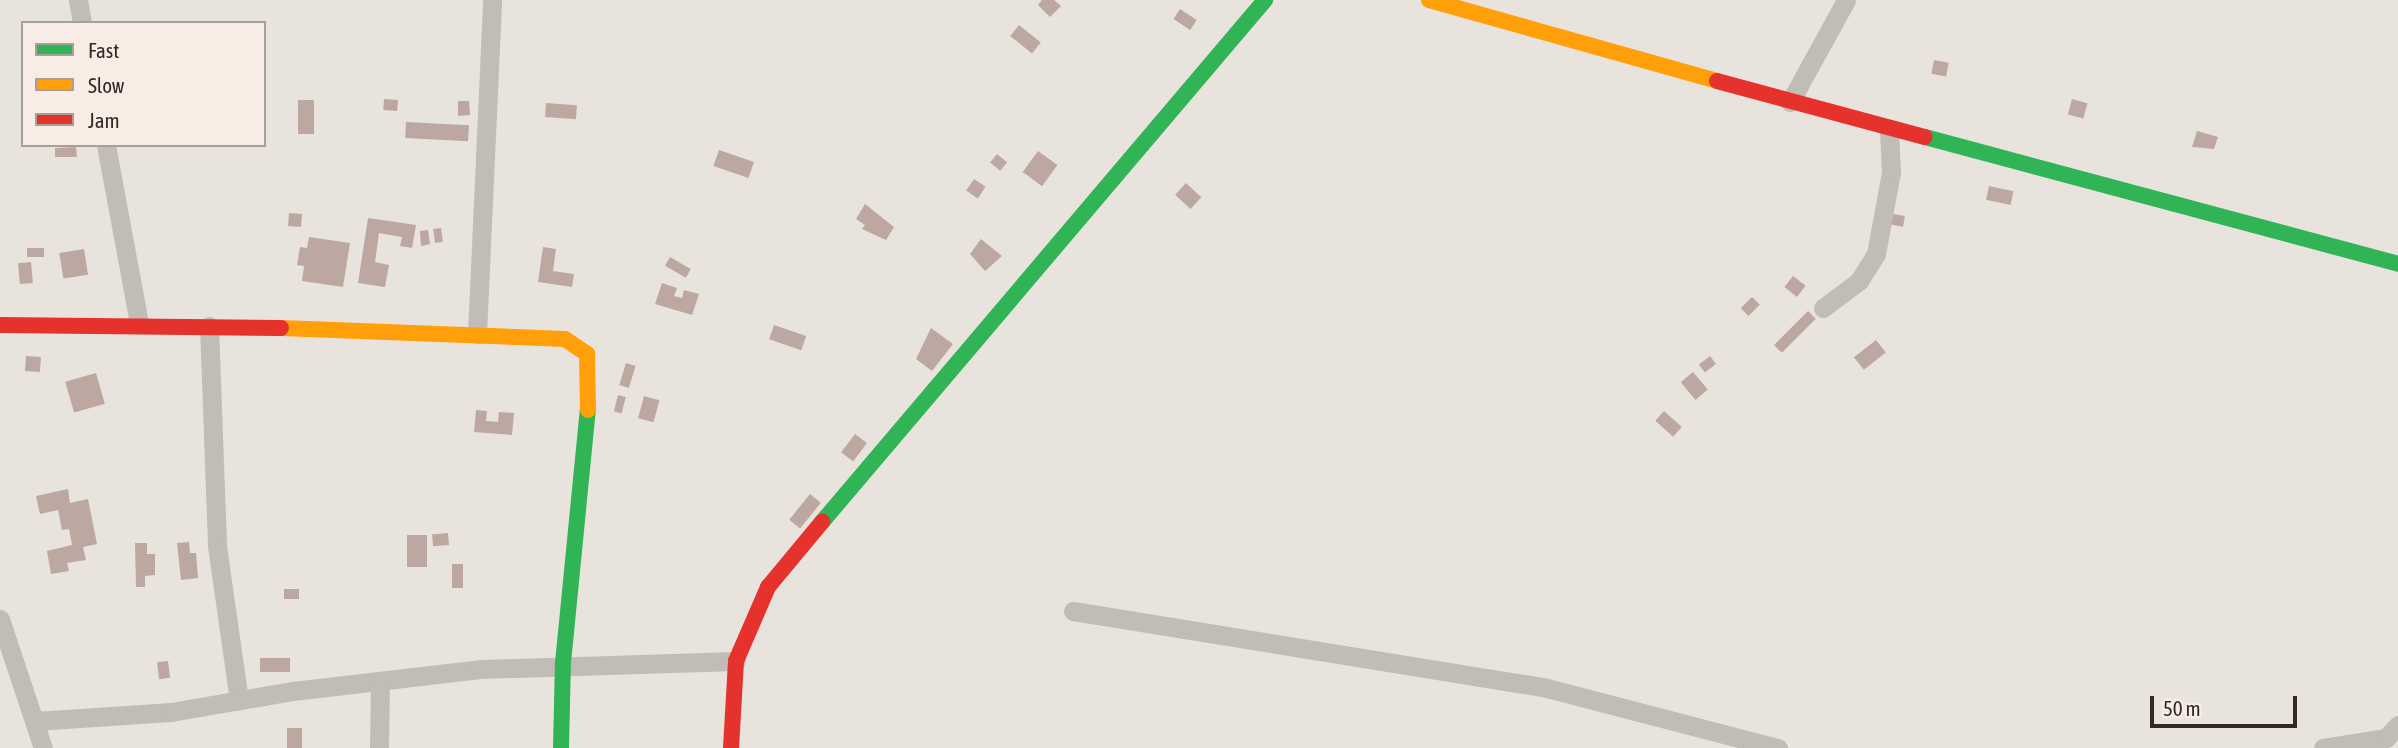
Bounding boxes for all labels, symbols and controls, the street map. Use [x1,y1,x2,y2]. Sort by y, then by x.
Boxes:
legend [21,21,266,147]
text: Fast [88,38,119,62]
text: Slow [88,73,124,97]
text: Jam [88,108,120,132]
scale bar [2153,682,2300,726]
text: 50 m [2163,696,2201,720]

